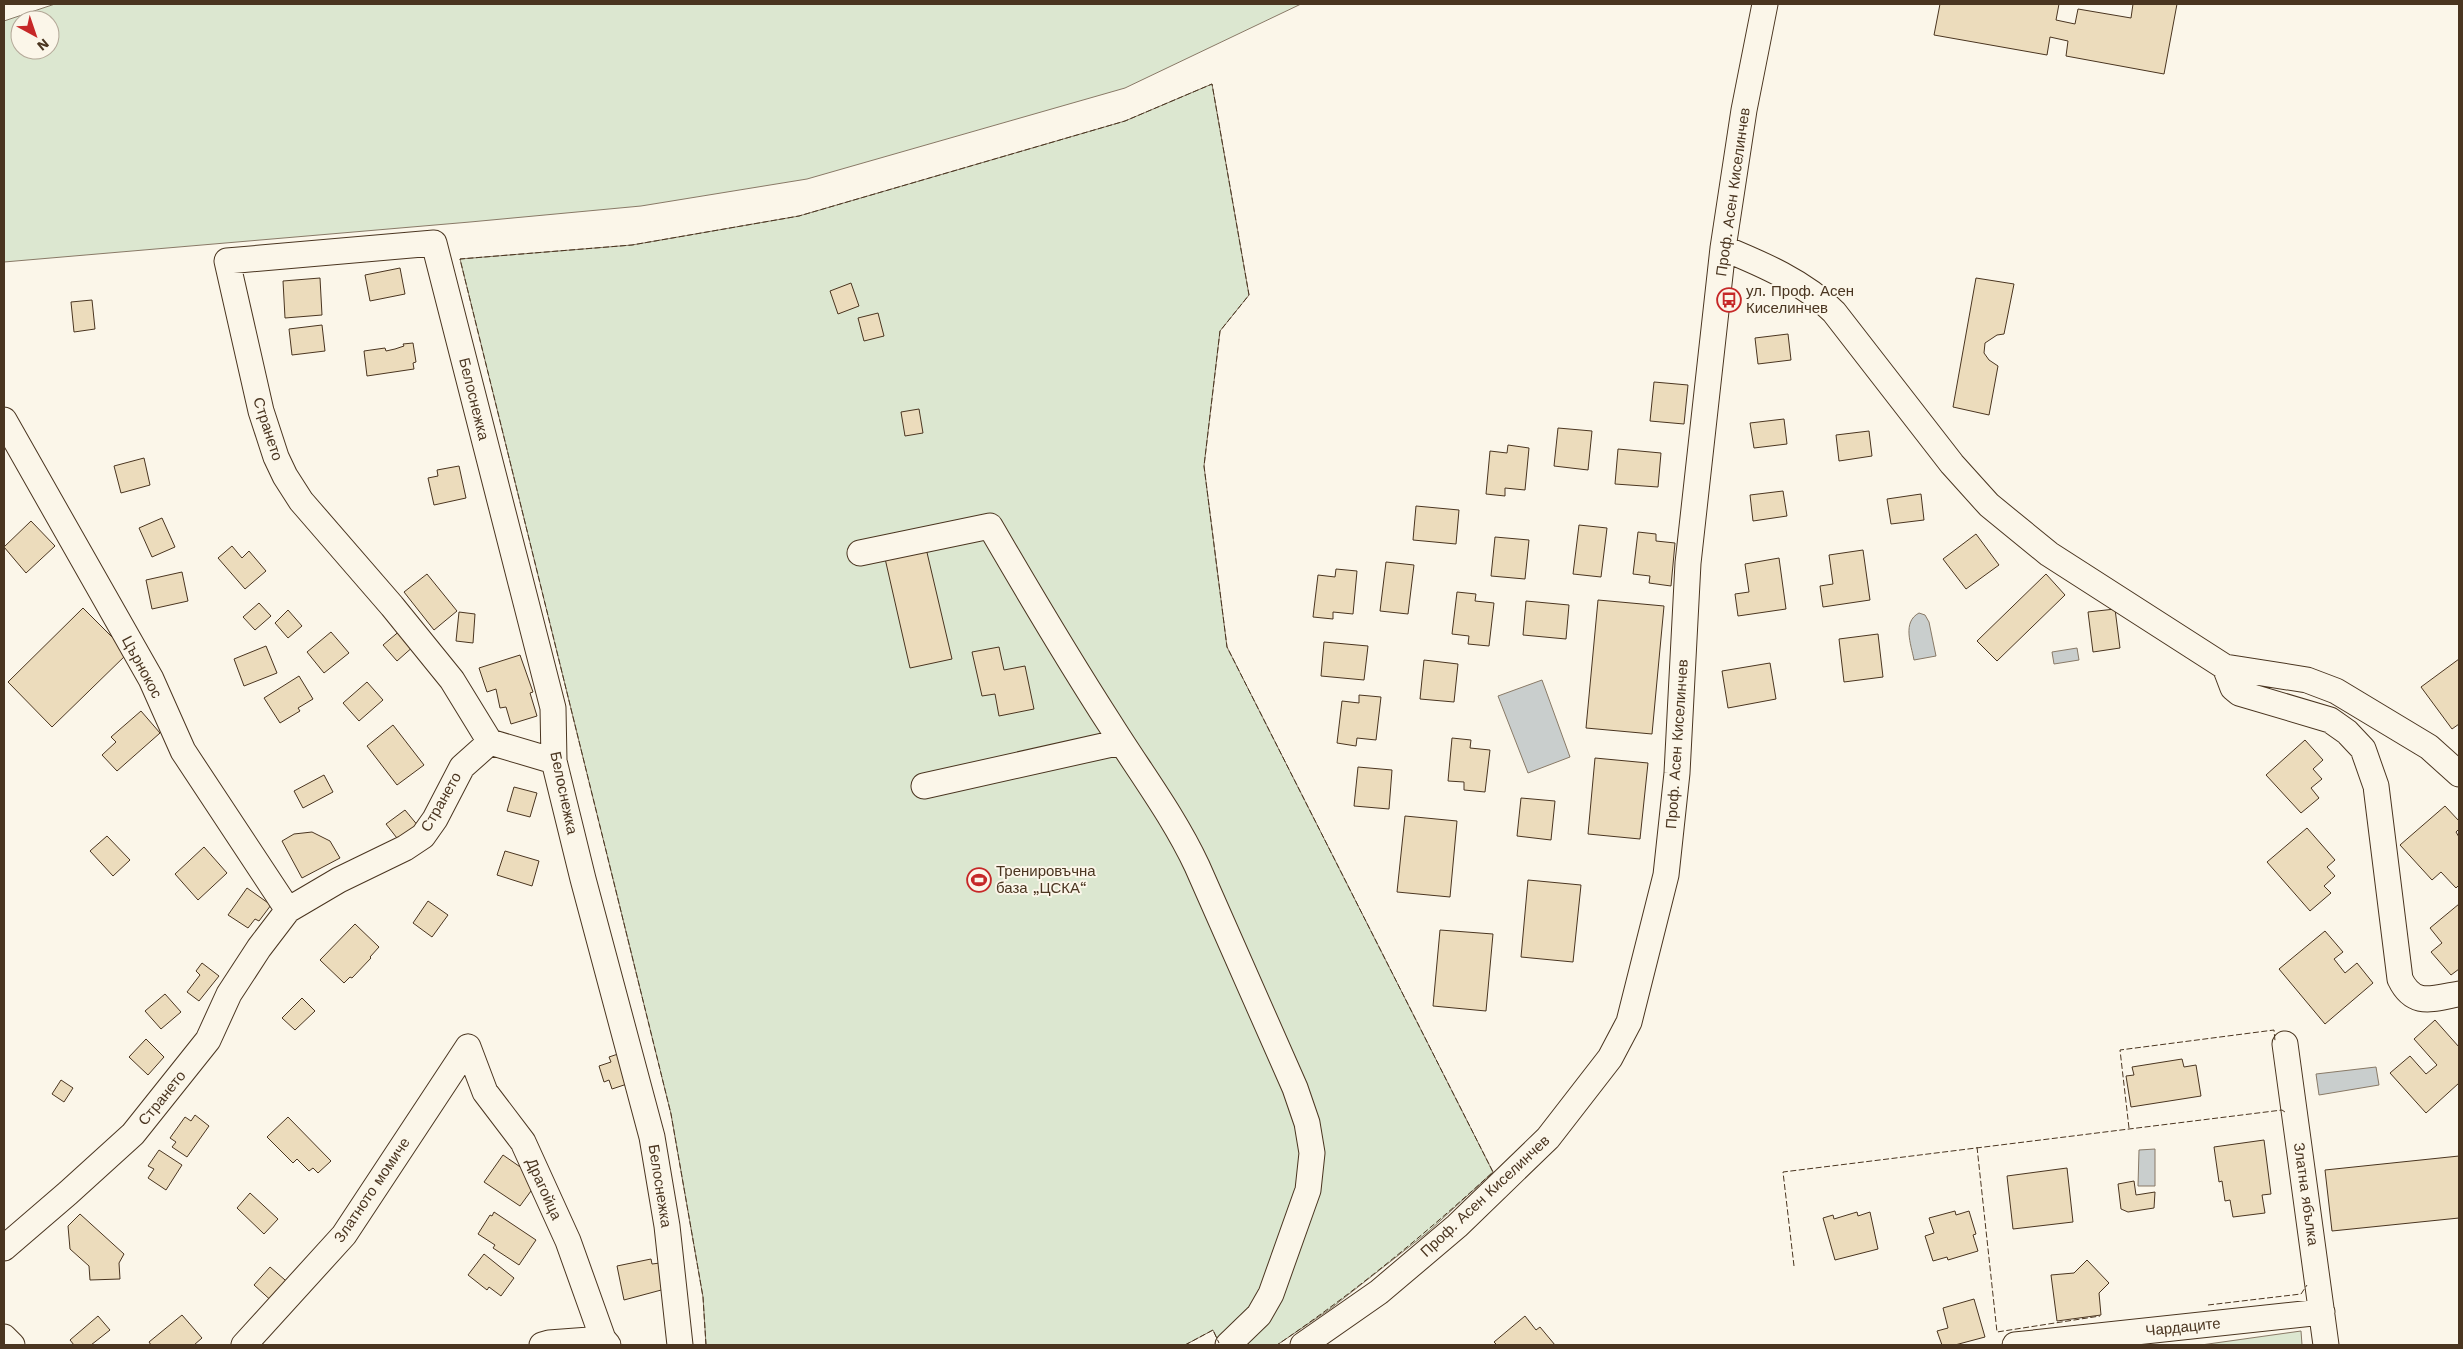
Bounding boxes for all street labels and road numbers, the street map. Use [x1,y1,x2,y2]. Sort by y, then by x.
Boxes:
street label: Проф. Асен Киселинчев [1712,106,1754,278]
street label: Белоснежка [455,356,493,443]
street label: Странето [249,395,287,463]
street label: Църнокос [118,633,166,702]
street label: Проф. Асен Киселинчев [1662,658,1692,830]
street label: Белоснежка [546,750,582,837]
street label: Странето [417,769,465,835]
street label: Странето [134,1067,190,1129]
street label: Проф. Асен Киселинчев [1417,1131,1553,1261]
street label: Златното момиче [330,1134,414,1246]
street label: Златна ябълка [2290,1141,2322,1247]
street label: Белоснежка [645,1143,676,1230]
street label: Драгойца [522,1155,566,1223]
street label: Чардаците [2145,1314,2221,1340]

